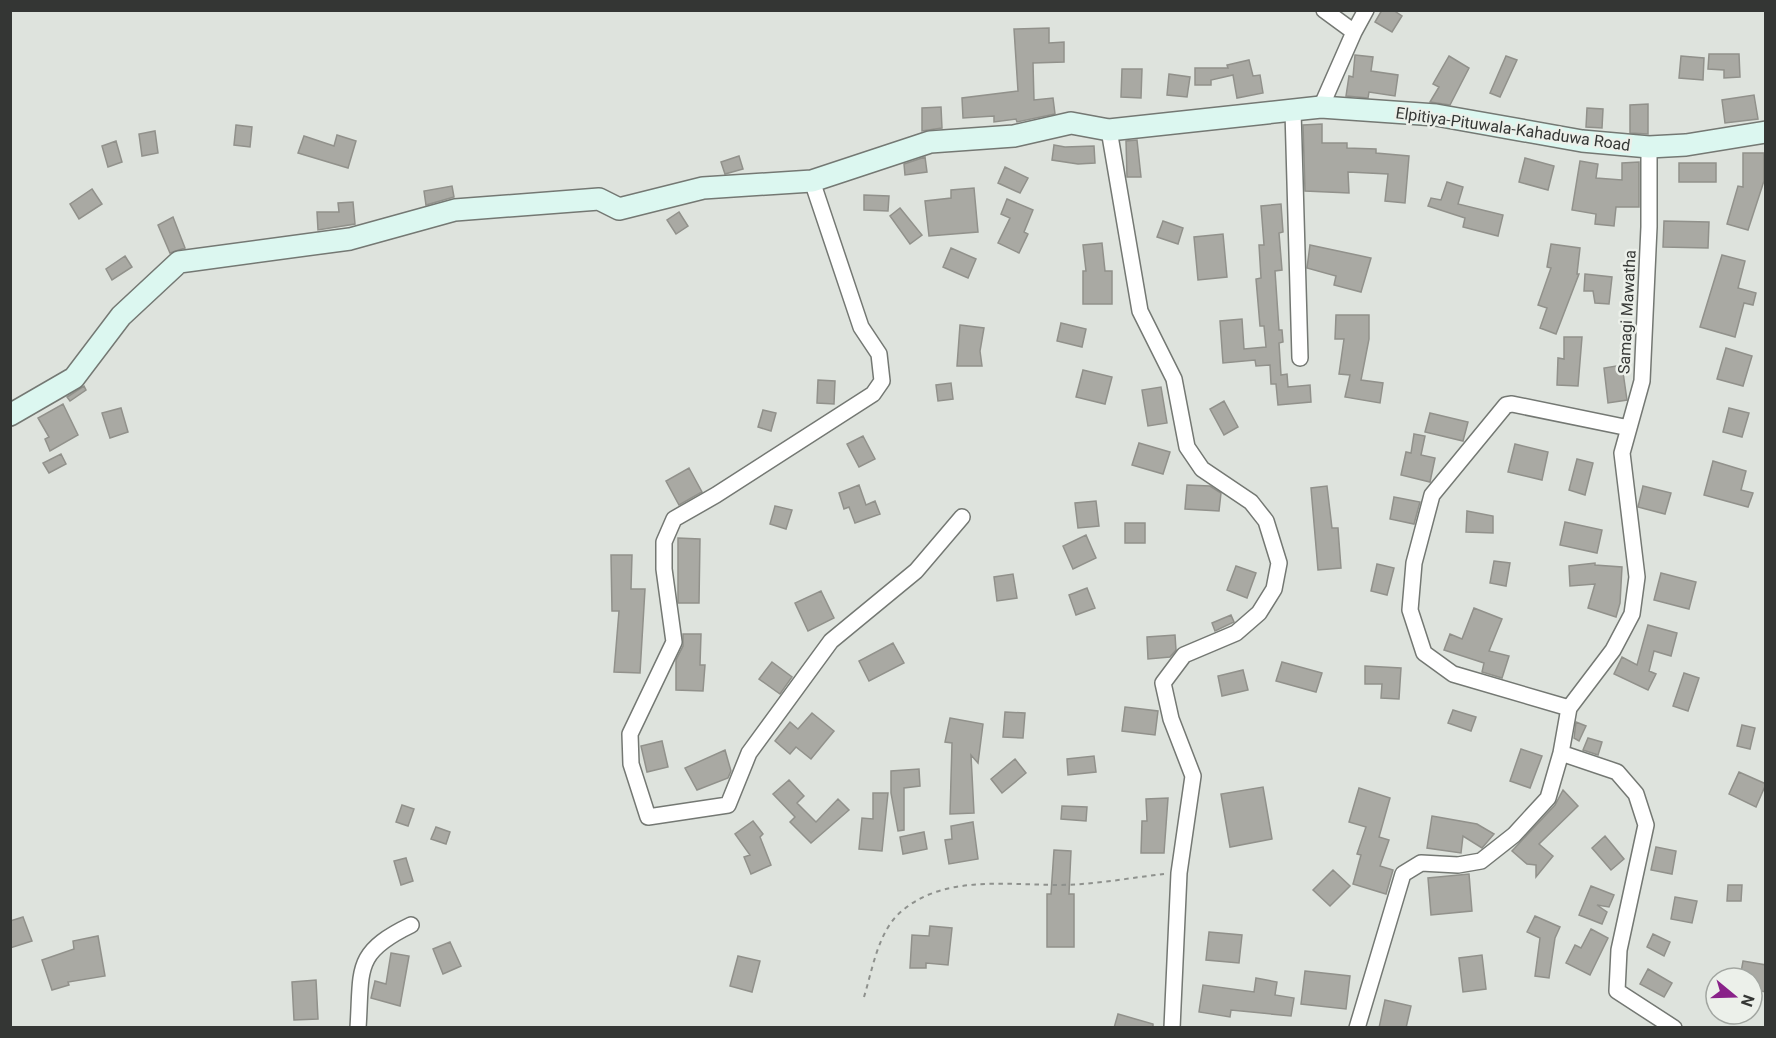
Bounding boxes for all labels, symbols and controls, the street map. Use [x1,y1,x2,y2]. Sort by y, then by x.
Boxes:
street label: Elpitiya-Pituwala-Kahaduwa Road [1394,103,1632,155]
street label: Samagi Mawatha [1614,250,1640,374]
north arrow [1704,966,1764,1026]
text: N [1737,992,1759,1009]

